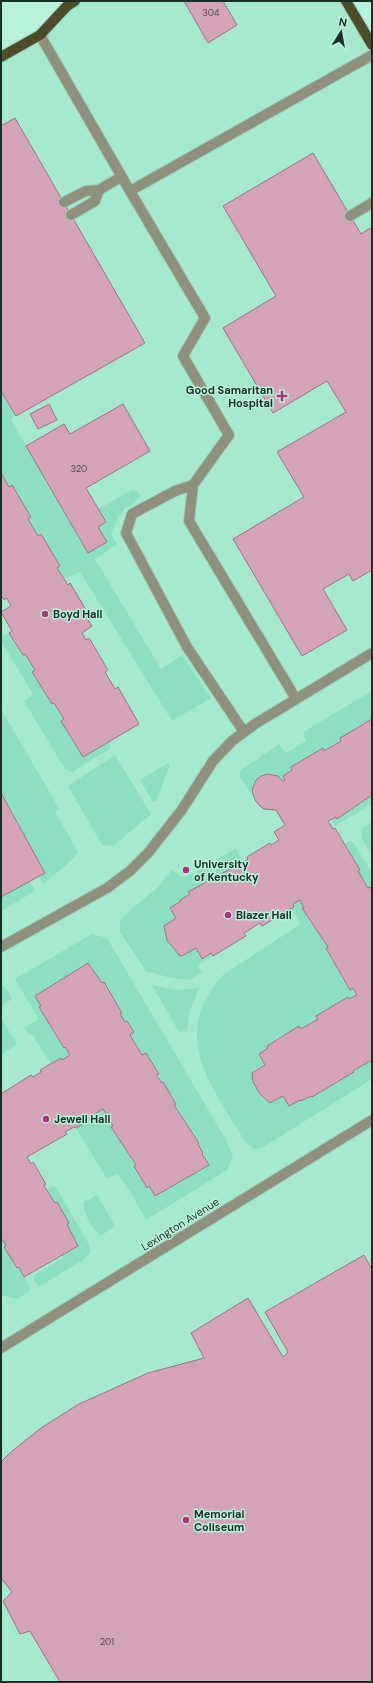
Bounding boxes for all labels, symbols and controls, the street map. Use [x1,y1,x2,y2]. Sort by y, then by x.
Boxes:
house number: 304 [203,7,220,19]
north arrow [321,12,361,52]
text: N [338,15,348,30]
place label: Good Samaritan Hospital [186,383,273,410]
marker: Good Samaritan Hospital [276,390,288,402]
house number: 320 [71,463,87,475]
place label: Boyd Hall [53,607,102,621]
marker: Boyd Hall [40,609,50,619]
place label: University of Kentucky [194,857,259,884]
marker: University of Kentucky [181,865,191,875]
place label: Blazer Hall [236,908,292,922]
marker: Blazer Hall [223,910,233,920]
place label: Jewell Hall [54,1112,111,1126]
marker: Jewell Hall [41,1114,51,1124]
street label: Lexington Avenue [138,1194,222,1254]
place label: Memorial Coliseum [194,1507,244,1534]
marker: Memorial Coliseum [181,1515,191,1525]
house number: 201 [100,1636,114,1648]

